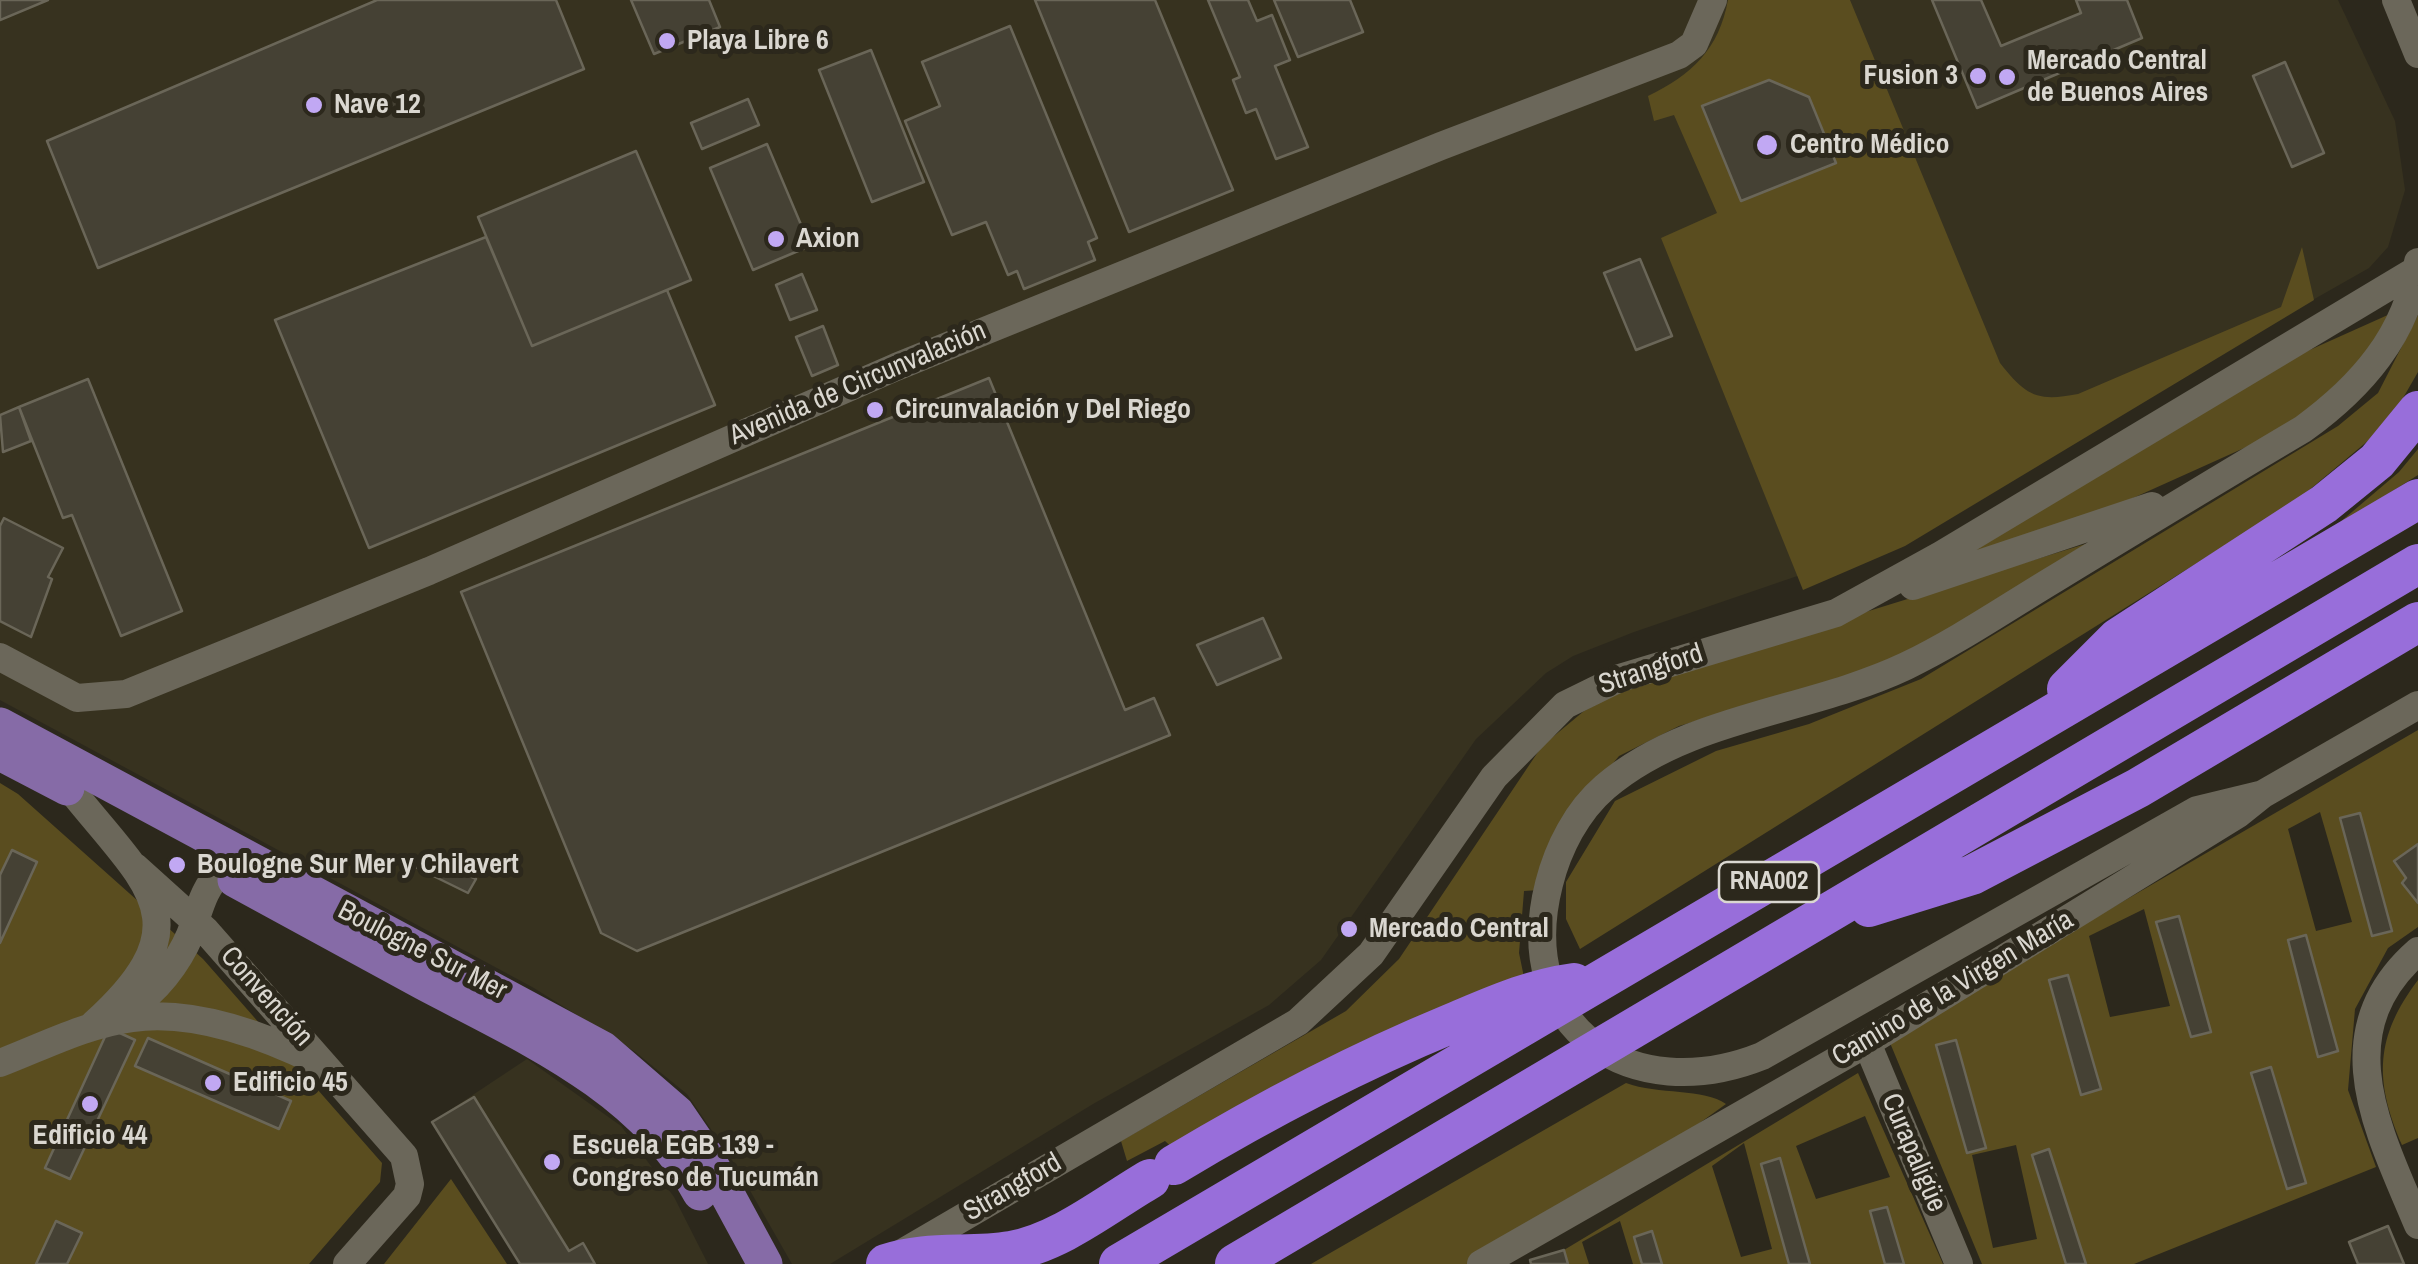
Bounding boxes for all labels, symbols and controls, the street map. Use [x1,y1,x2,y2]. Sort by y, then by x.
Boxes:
place label: Playa Libre 6 [687,24,829,58]
marker: Playa Libre 6 [656,30,678,52]
place label: Mercado Central de Buenos Aires [2027,44,2208,110]
place label: Fusion 3 [1864,59,1958,93]
marker: Fusion 3 [1967,65,1989,87]
marker: Mercado Central de Buenos Aires [1996,66,2018,88]
place label: Nave 12 [334,88,421,122]
marker: Nave 12 [303,94,325,116]
place label: Centro Médico [1790,128,1949,162]
marker: Centro Médico [1754,132,1780,158]
place label: Axion [796,222,860,256]
marker: Axion [765,228,787,250]
street label: Avenida de Circunvalación [725,315,991,453]
place label: Circunvalación y Del Riego [895,393,1191,427]
marker: Circunvalación y Del Riego [864,399,886,421]
street label: Strangford [1595,637,1707,703]
place label: Boulogne Sur Mer y Chilavert [197,848,519,882]
marker: Boulogne Sur Mer y Chilavert [166,854,188,876]
road number: RNA002 [1719,862,1819,902]
street label: Boulogne Sur Mer [332,894,512,1008]
street label: Camino de la Virgen María [1826,904,2080,1074]
place label: Mercado Central [1369,912,1549,946]
marker: Mercado Central [1338,918,1360,940]
street label: Convención [213,940,319,1054]
place label: Edificio 45 [233,1066,348,1100]
marker: Edificio 45 [202,1072,224,1094]
street label: Curapaligüe [1873,1089,1953,1217]
marker: Edificio 44 [79,1093,101,1115]
place label: Edificio 44 [33,1119,147,1153]
place label: Escuela EGB 139 - Congreso de Tucumán [572,1129,819,1195]
street label: Strangford [958,1147,1068,1229]
marker: Escuela EGB 139 - Congreso de Tucumán [541,1151,563,1173]

